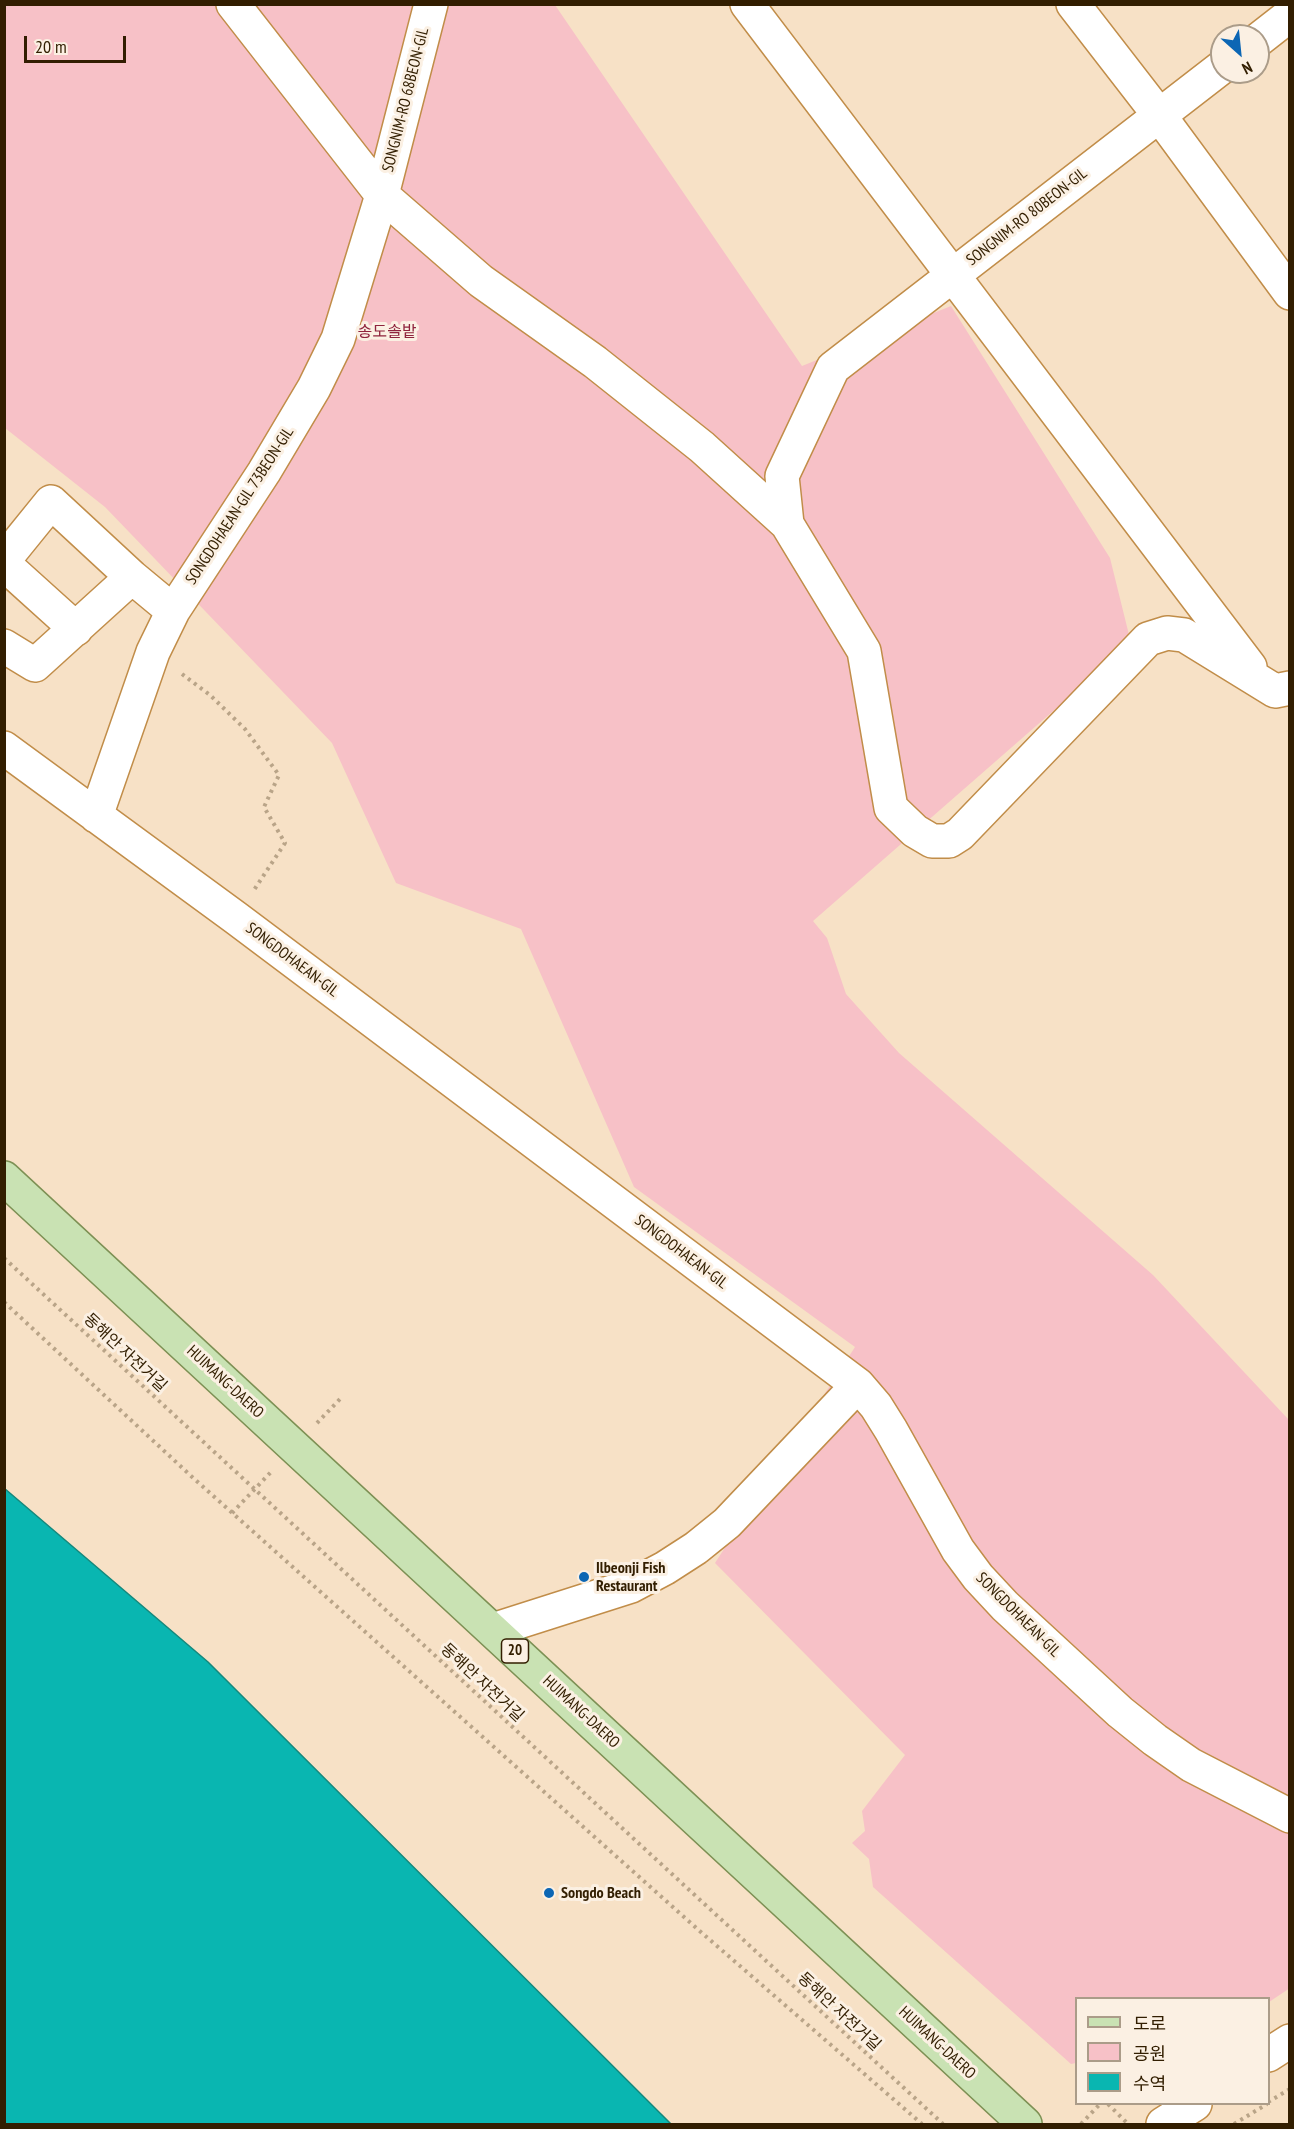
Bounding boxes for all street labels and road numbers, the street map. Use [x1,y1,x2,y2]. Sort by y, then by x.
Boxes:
street label: SONGNIM-RO 68BEON-GIL [379,26,433,174]
street label: SONGNIM-RO 80BEON-GIL [963,164,1091,270]
street label: SONGDOHAEAN-GIL 73BEON-GIL [182,424,298,588]
street label: SONGDOHAEAN-GIL [242,919,342,1001]
street label: SONGDOHAEAN-GIL [631,1211,731,1293]
street label: 동해안 자전거길 [80,1310,170,1396]
street label: HUIMANG-DAERO [183,1342,267,1422]
street label: SONGDOHAEAN-GIL [972,1569,1064,1661]
road number: 20 [502,1639,528,1663]
street label: 동해안 자전거길 [437,1640,527,1726]
street label: HUIMANG-DAERO [539,1672,623,1752]
street label: 동해안 자전거길 [794,1969,884,2055]
street label: HUIMANG-DAERO [895,2003,979,2083]

